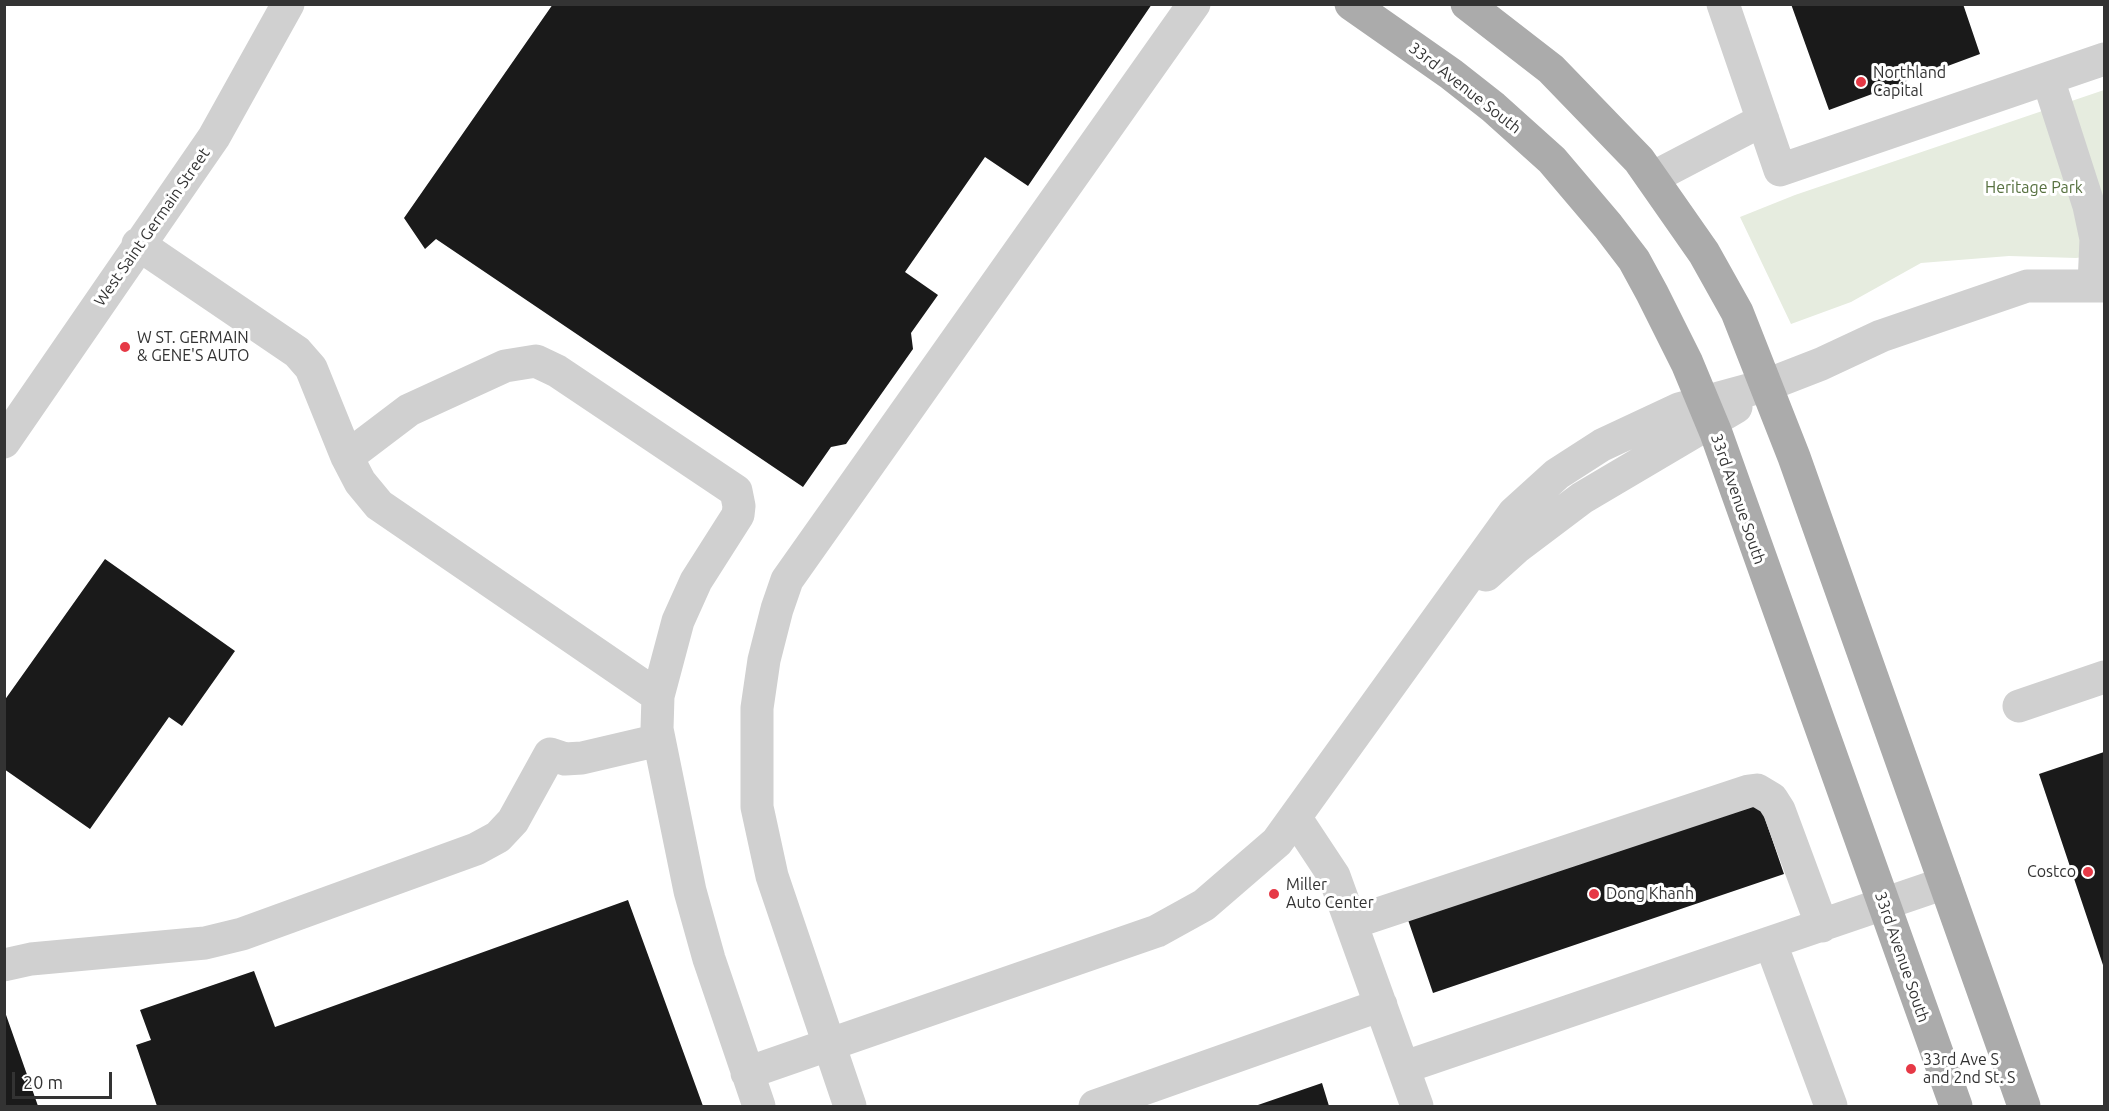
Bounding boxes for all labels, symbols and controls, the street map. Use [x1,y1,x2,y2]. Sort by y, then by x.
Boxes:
street label: 33rd Avenue South [1405,38,1525,138]
place label: Northland Capital [1873,63,1946,101]
marker: Northland Capital [1854,75,1868,89]
street label: West Saint Germain Street [90,144,214,310]
park label: Heritage Park [1985,178,2083,198]
place label: W ST. GERMAIN & GENE'S AUTO [137,328,249,366]
marker: W ST. GERMAIN & GENE'S AUTO [118,340,132,354]
street label: 33rd Avenue South [1707,431,1769,567]
place label: Costco [2027,862,2076,882]
marker: Costco [2081,865,2095,879]
place label: Miller Auto Center [1286,875,1374,913]
place label: Dong Khanh [1606,884,1694,904]
marker: Miller Auto Center [1267,887,1281,901]
marker: Dong Khanh [1587,887,1601,901]
street label: 33rd Avenue South [1871,889,1933,1025]
place label: 33rd Ave S and 2nd St. S [1923,1050,2015,1088]
scale bar [15,1060,116,1098]
marker: 33rd Ave S and 2nd St. S [1904,1062,1918,1076]
text: 20 m [23,1072,63,1092]

